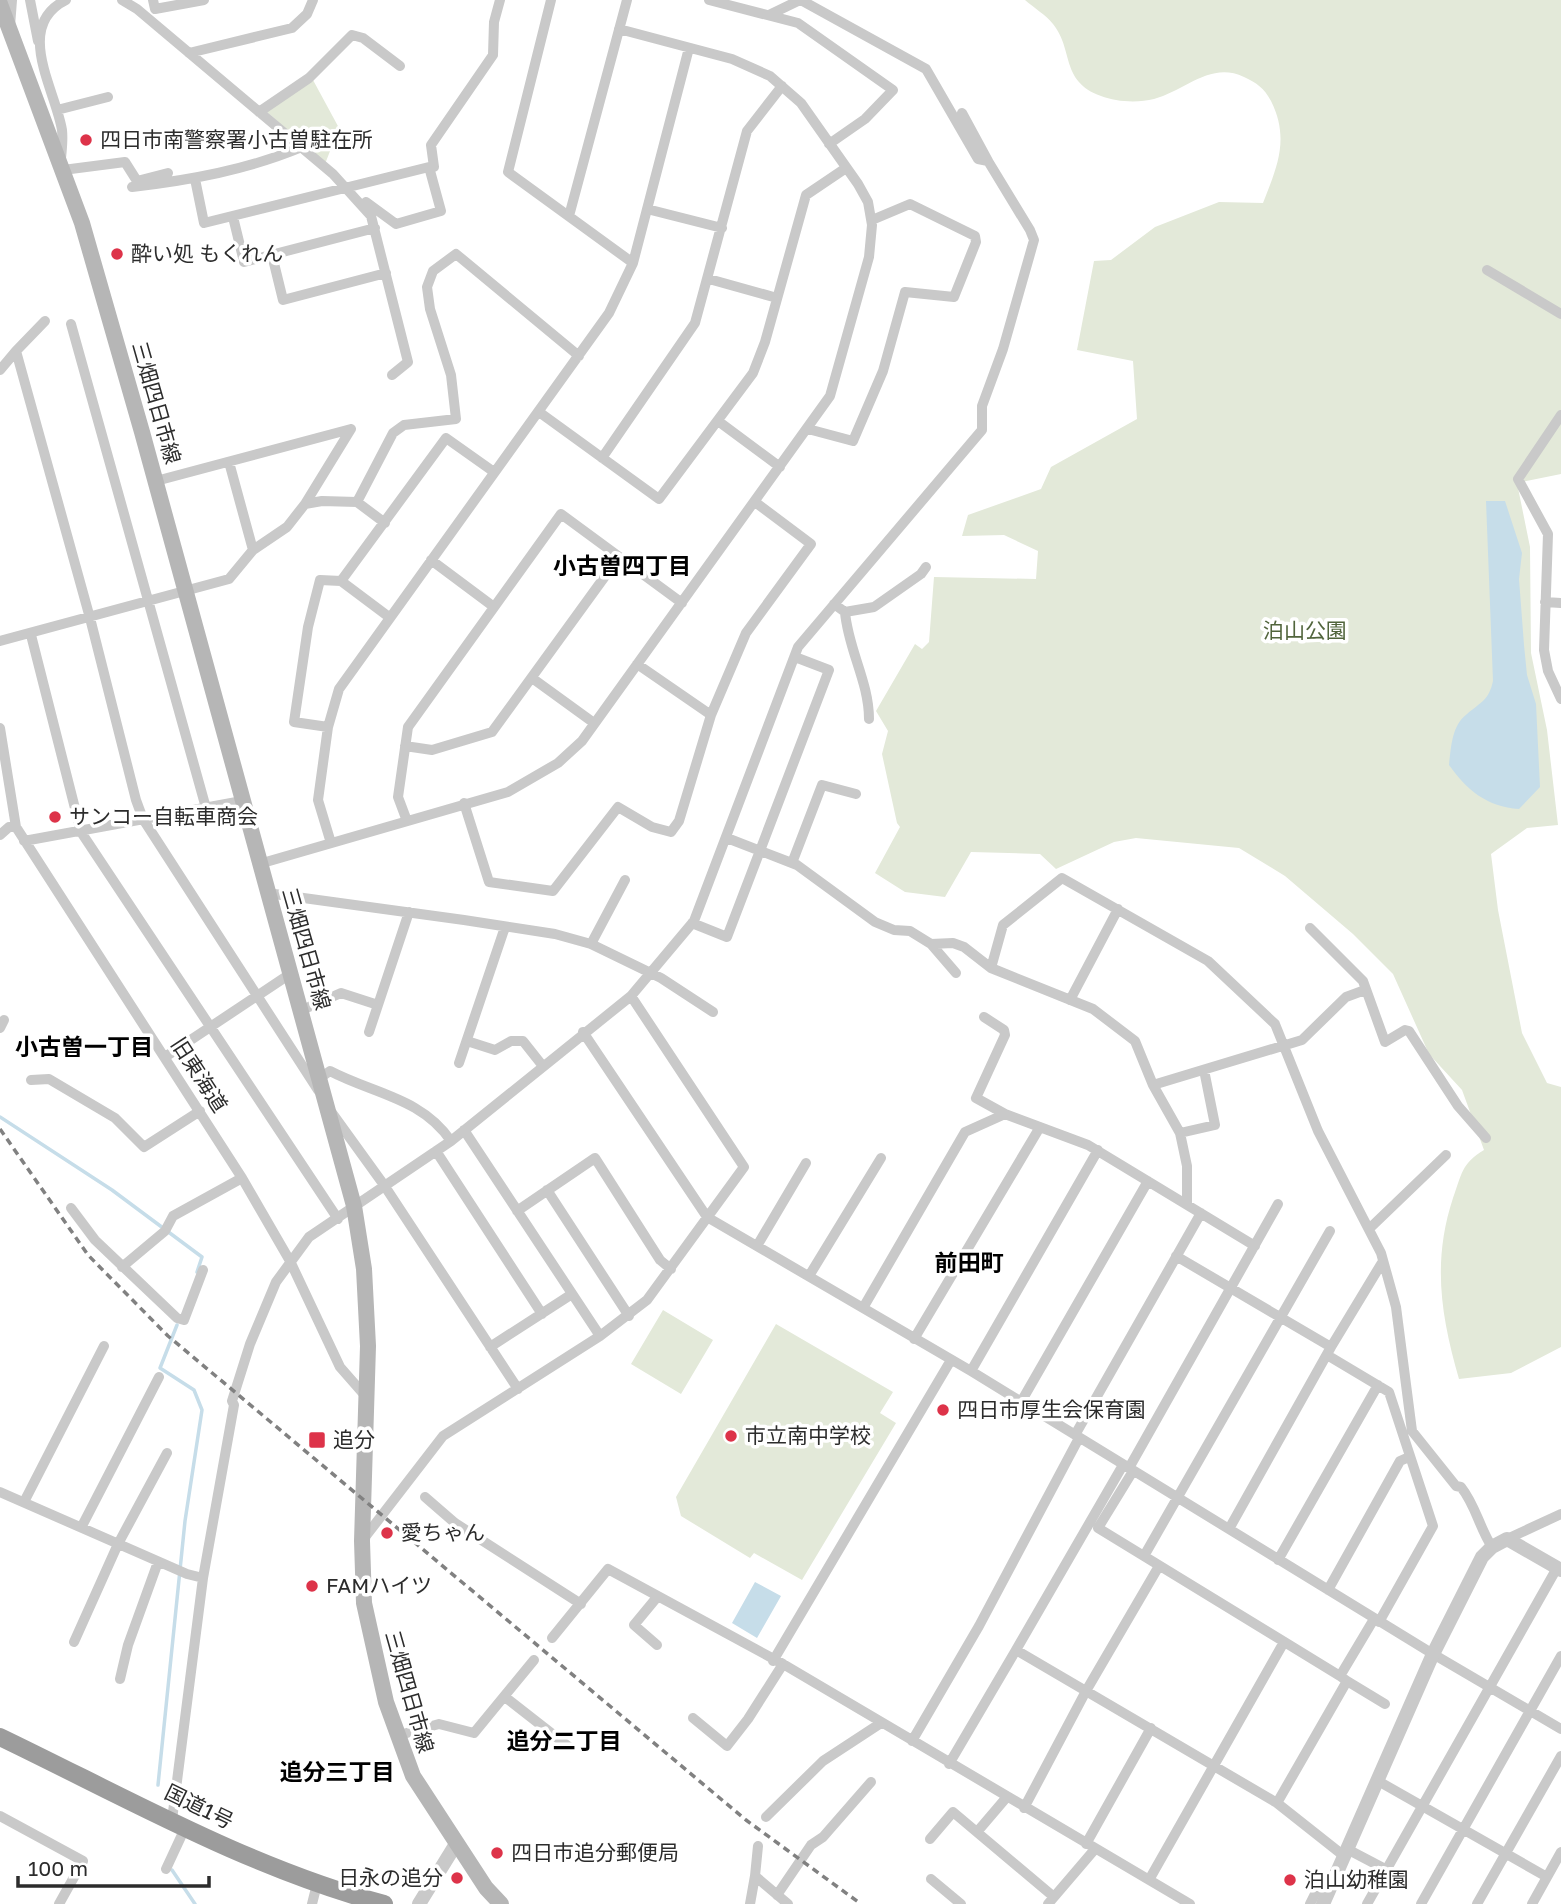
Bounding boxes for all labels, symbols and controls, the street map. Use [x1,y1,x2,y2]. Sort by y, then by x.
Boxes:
place label: 四日市南警察署小古曽駐在所 [100,126,373,152]
marker: 四日市南警察署小古曽駐在所 [78,132,94,148]
place label: 酔い処 もくれん [131,240,283,266]
marker: 酔い処 もくれん [109,246,125,262]
street label: 三畑四日市線 [127,339,187,467]
district label: 小古曽四丁目 [553,551,691,579]
park label: 泊山公園 [1263,617,1347,643]
place label: サンコー自転車商会 [69,803,258,829]
marker: サンコー自転車商会 [47,809,63,825]
street label: 三畑四日市線 [277,885,337,1013]
district label: 小古曽一丁目 [15,1032,153,1060]
street label: 旧東海道 [166,1032,234,1117]
district label: 前田町 [935,1248,1004,1276]
place label: 四日市厚生会保育園 [957,1396,1146,1422]
marker: 四日市厚生会保育園 [935,1402,951,1418]
place label: 市立南中学校 [745,1422,871,1448]
place label: 追分 [333,1426,375,1452]
marker: 市立南中学校 [723,1428,739,1444]
marker: 追分 [307,1430,327,1450]
place label: 愛ちゃん [401,1519,485,1545]
marker: 愛ちゃん [379,1525,395,1541]
place label: FAMハイツ [326,1572,432,1598]
marker: FAMハイツ [304,1578,320,1594]
street label: 三畑四日市線 [380,1628,440,1756]
district label: 追分二丁目 [507,1726,622,1754]
district label: 追分三丁目 [280,1757,395,1785]
street label: 国道1号 [161,1778,238,1834]
place label: 四日市追分郵便局 [511,1839,679,1865]
scale bar [18,1844,208,1888]
marker: 四日市追分郵便局 [489,1845,505,1861]
text: 100 m [28,1855,88,1881]
place label: 日永の追分 [338,1864,443,1890]
place label: 泊山幼稚園 [1304,1866,1409,1892]
marker: 日永の追分 [449,1870,465,1886]
marker: 泊山幼稚園 [1282,1872,1298,1888]

